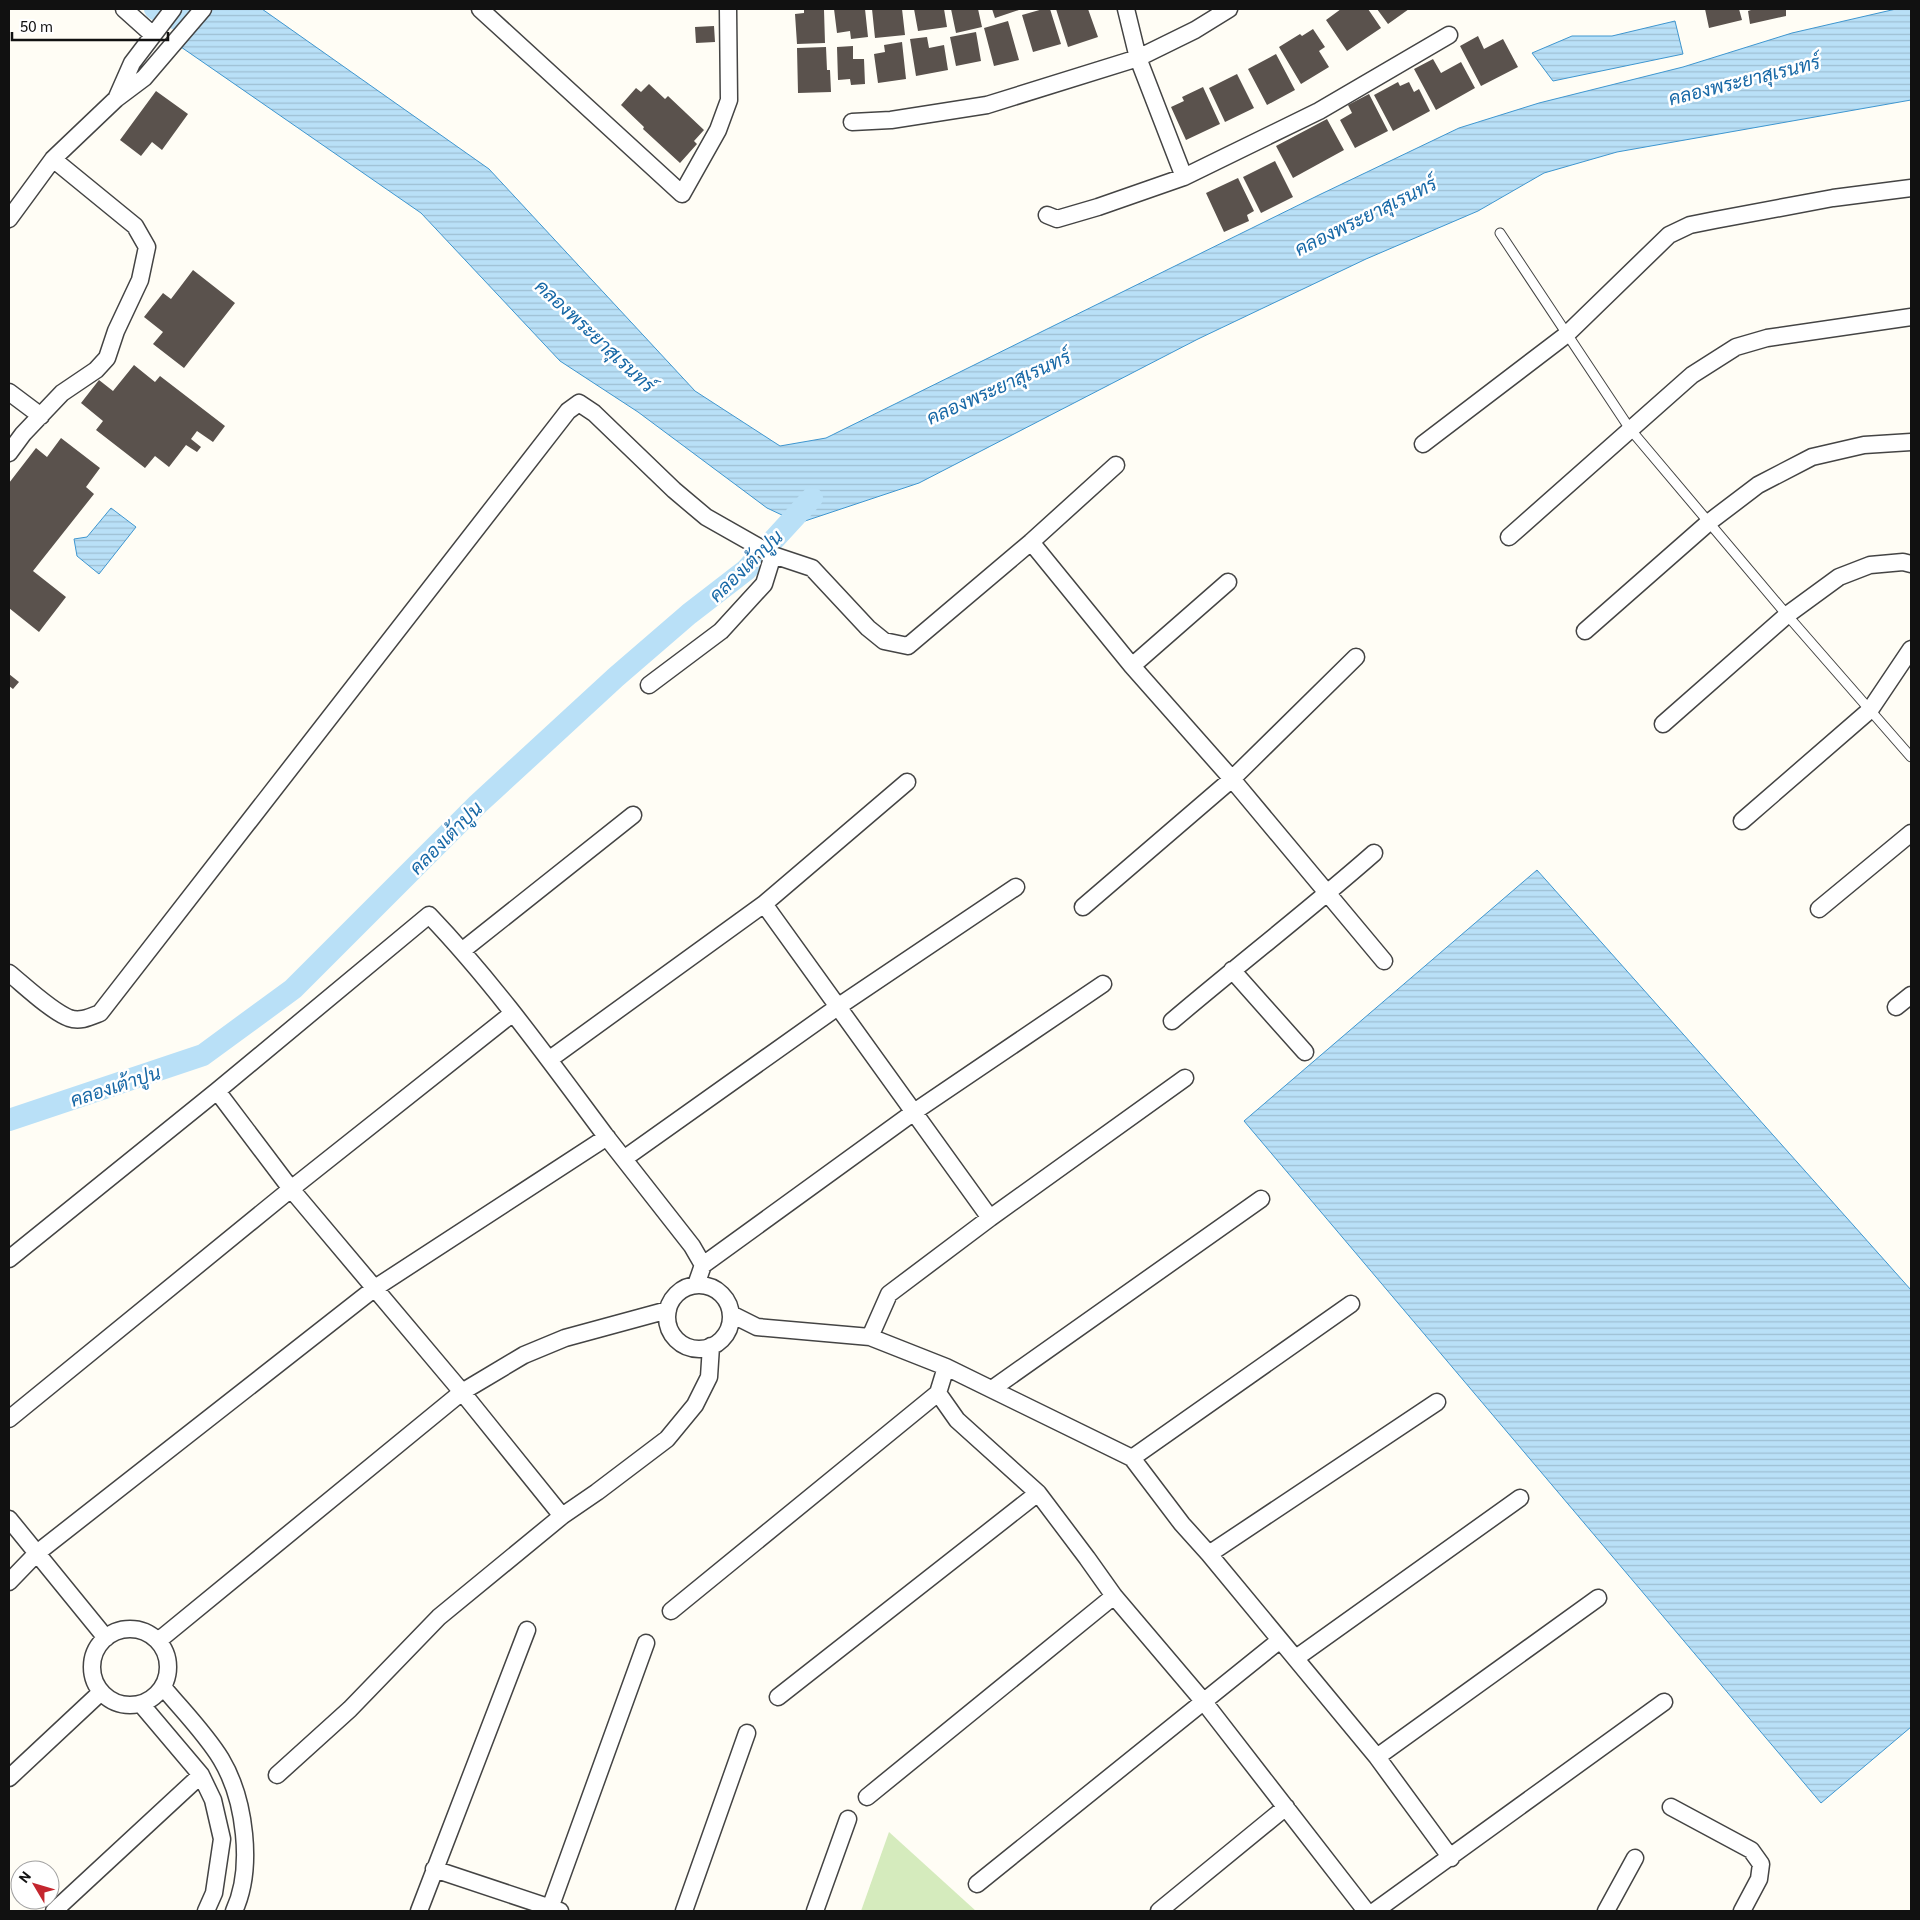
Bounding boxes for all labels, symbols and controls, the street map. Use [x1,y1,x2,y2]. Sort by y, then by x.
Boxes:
scale bar [12,10,169,42]
text: 50 m [20,16,53,35]
water label: คลองพระยาสุเรนทร์ [1666,48,1826,111]
water label: คลองพระยาสุเรนทร์ [1290,169,1444,262]
water label: คลองพระยาสุเรนทร์ [530,273,663,400]
water label: คลองพระยาสุเรนทร์ [922,342,1077,430]
water label: คลองเต้าปูน [703,524,789,608]
water label: คลองเต้าปูน [403,795,489,881]
water label: คลองเต้าปูน [67,1059,164,1114]
north arrow [10,1860,60,1910]
text: N [14,1867,34,1886]

